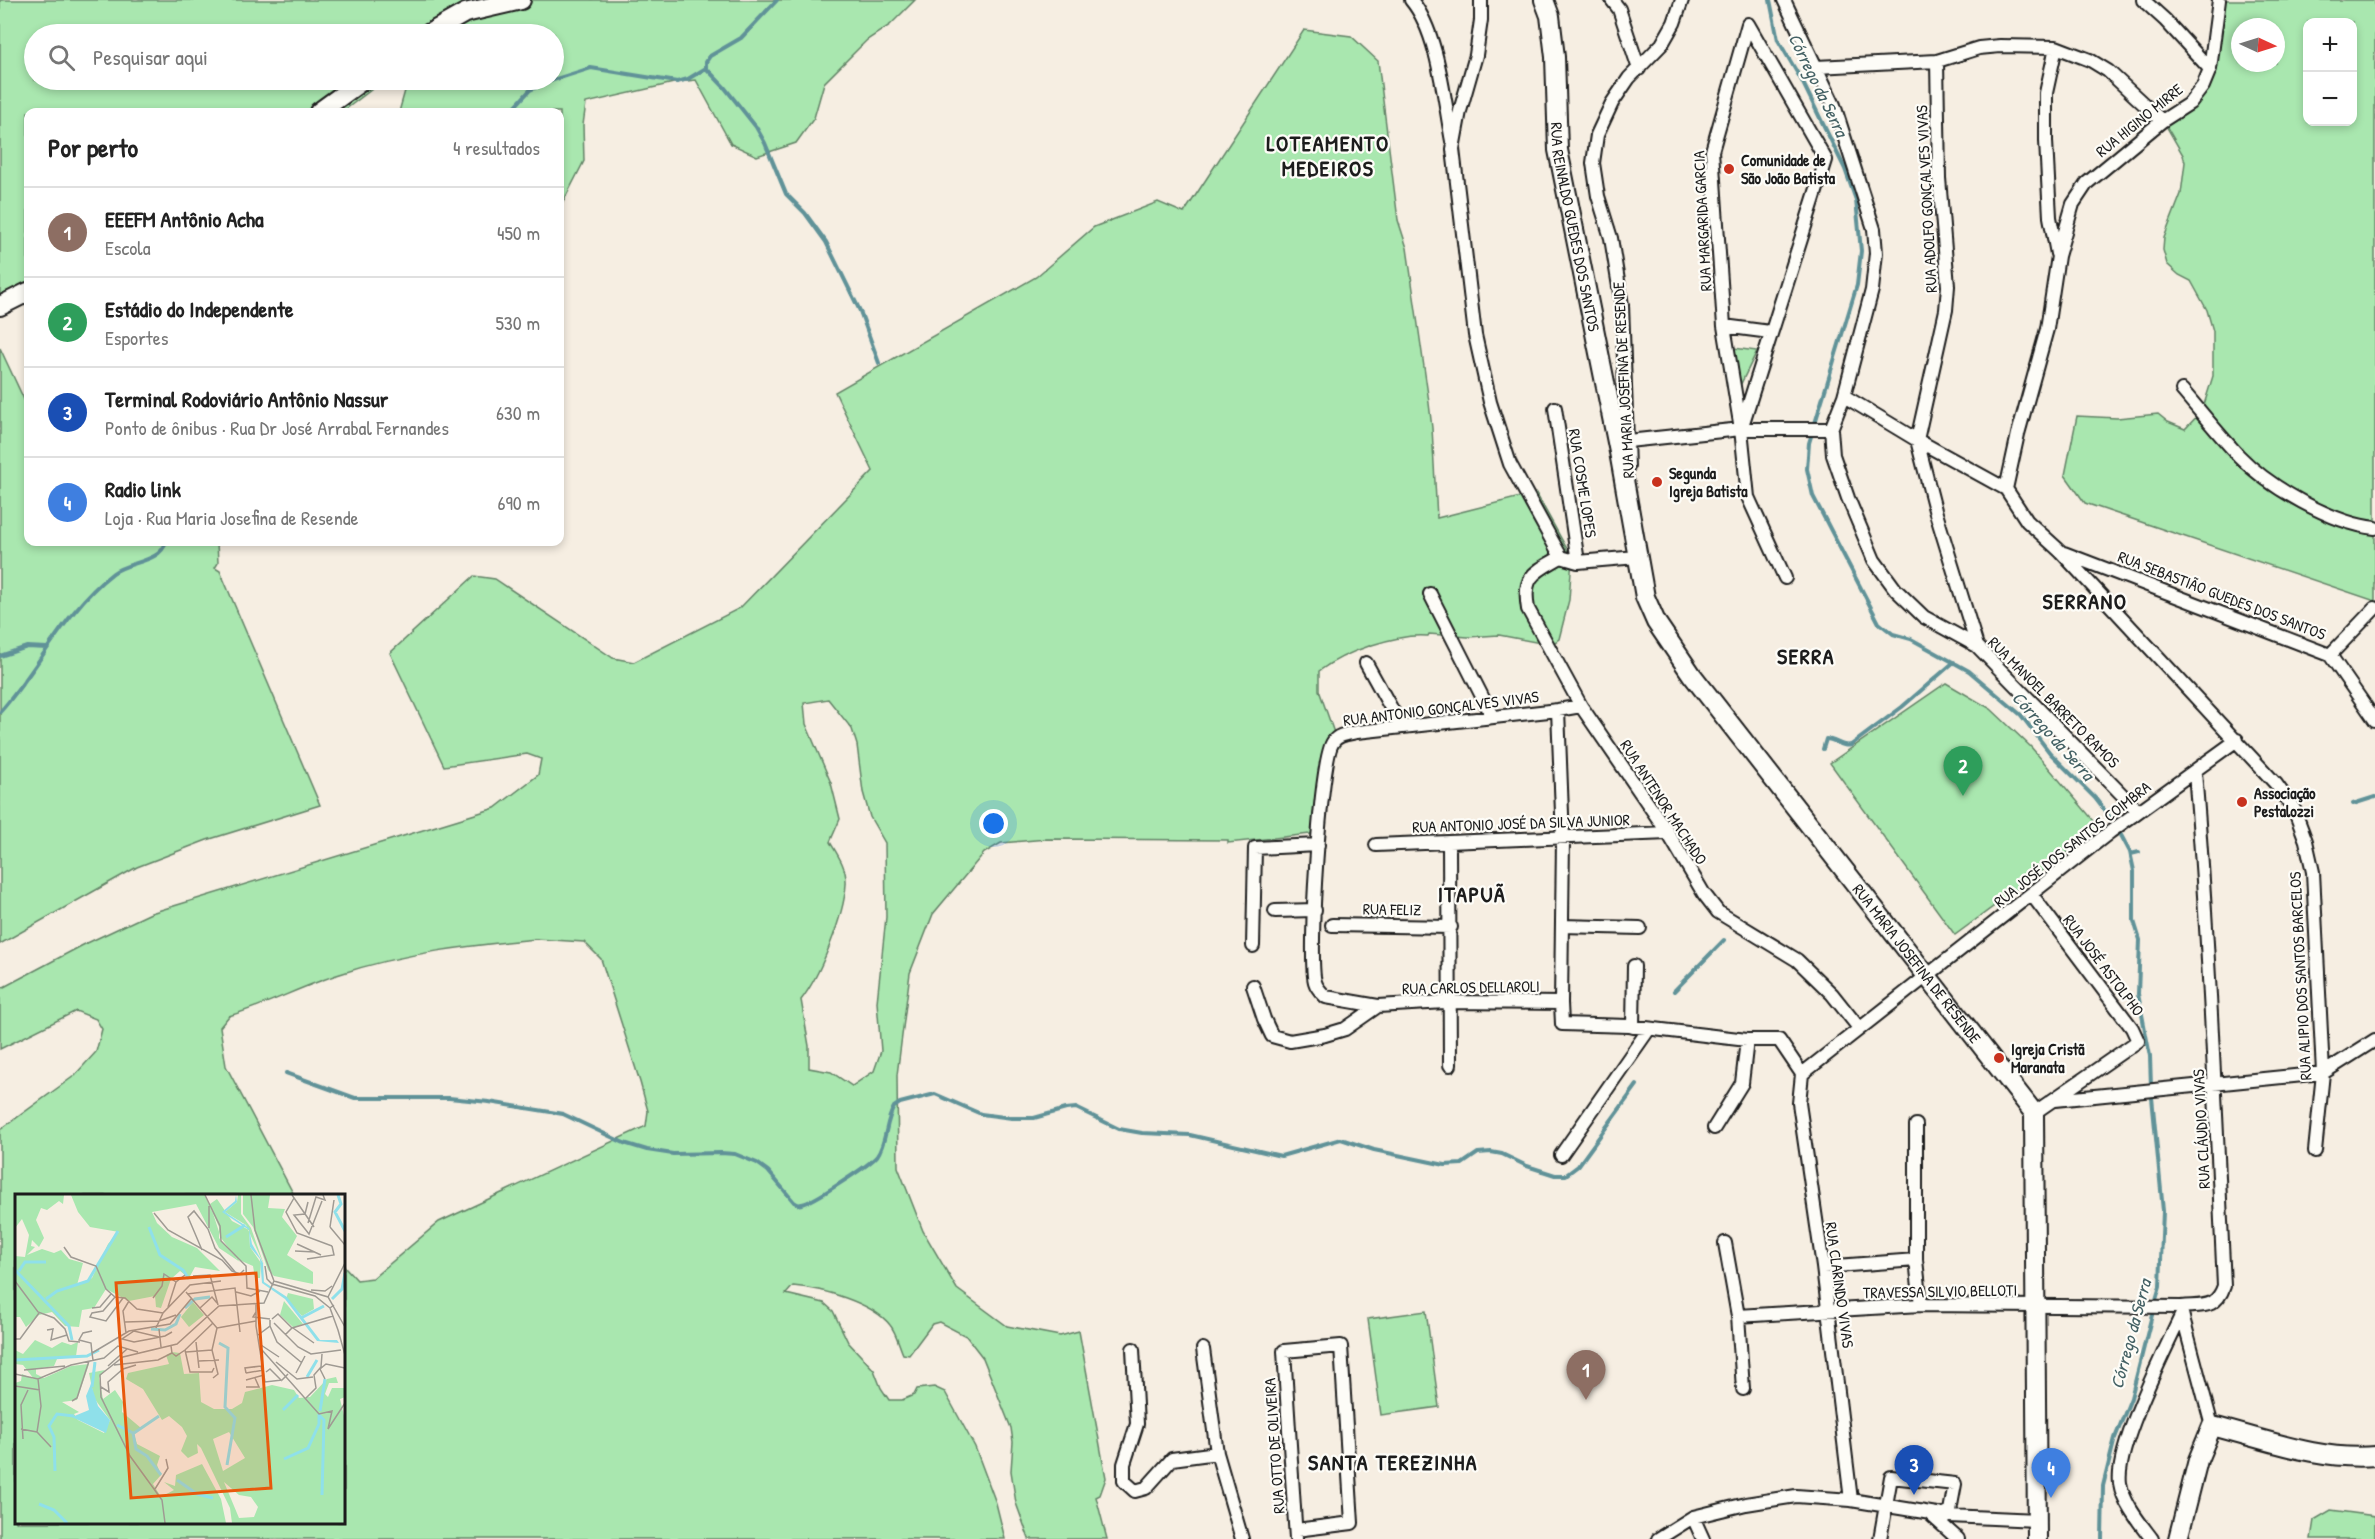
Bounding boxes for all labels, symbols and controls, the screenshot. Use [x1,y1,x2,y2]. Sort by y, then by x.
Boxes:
north arrow [2231,18,2285,72]
map controls [2303,18,2357,126]
button: + [2303,18,2357,72]
search box [24,24,564,90]
water label: Córrego da Serra [1783,29,1855,142]
icon: search [45,41,78,74]
text: Pesquisar aqui [93,42,208,72]
button: − [2303,72,2357,126]
street label: RUA HIGINO MIRRE [2091,78,2187,162]
street label: RUA ADOLFO GONÇALVES VIVAS [1910,104,1942,293]
street label: RUA REINALDO GUEDES DOS SANTOS [1546,122,1605,334]
district label: LOTEAMENTO MEDEIROS [1266,128,1390,183]
text: Por perto [48,130,138,165]
text: 4 resultados [453,134,540,161]
place label: Comunidade de São João Batista [1741,149,1836,189]
street label: RUA MARGARIDA GARCIA [1687,150,1717,292]
marker: Comunidade de São João Batista [1722,162,1736,176]
text: EEEFM Antônio Acha [105,204,264,234]
text: 1 [64,219,71,246]
text: 450 m [497,219,540,246]
text: Escola [105,234,151,261]
street label: RUA MARIA JOSEFINA DE RESENDE [1607,281,1639,479]
text: Estádio do Independente [105,294,294,324]
text: 2 [63,309,72,336]
text: 530 m [495,309,540,336]
text: Esportes [105,324,168,351]
text: Terminal Rodoviário Antônio Nassur [105,384,388,414]
text: 3 [63,399,72,426]
text: 630 m [496,399,540,426]
text: Ponto de ônibus · Rua Dr José Arrabal Fernandes [105,414,449,441]
street label: RUA COSME LOPES [1564,427,1603,540]
place label: Segunda Igreja Batista [1669,462,1748,503]
text: Radio link [105,474,181,504]
marker: Segunda Igreja Batista [1650,475,1664,489]
text: 4 [64,489,71,516]
text: 690 m [498,489,540,516]
text: Loja · Rua Maria Josefina de Resende [105,504,359,531]
street label: RUA SEBASTIÃO GUEDES DOS SANTOS [2115,545,2330,645]
district label: SERRANO [2043,586,2127,616]
street label: RUA MANOEL BARRETO RAMOS [1983,631,2125,773]
district label: SERRA [1777,641,1835,671]
street label: RUA ANTONIO GONÇALVES VIVAS [1342,685,1541,731]
water label: Córrego da Serra [2007,686,2101,787]
street label: RUA ANTENOR MACHADO [1615,735,1713,869]
pin: 2 [1944,746,1982,796]
street label: RUA JOSÉ DOS SANTOS COIMBRA [1989,776,2155,912]
place label: Associação Pestalozzi [2254,782,2316,822]
marker: Associação Pestalozzi [2235,795,2249,809]
street label: RUA ANTONIO JOSÉ DA SILVA JUNIOR [1412,808,1630,838]
your location [979,809,1008,838]
street label: RUA ALIPIO DOS SANTOS BARCELOS [2284,870,2316,1081]
district label: ITAPUÃ [1438,879,1506,909]
street label: RUA MARIA JOSEFINA DE RESENDE [1848,879,1986,1048]
street label: RUA FELIZ [1363,897,1421,921]
street label: RUA JOSÉ ASTOLPHO [2058,910,2150,1020]
street label: RUA CARLOS DELLAROLI [1402,975,1540,999]
place label: Igreja Cristã Maranata [2011,1038,2085,1078]
marker: Igreja Cristã Maranata [1992,1051,2006,1065]
street label: RUA CLÁUDIO VIVAS [2187,1068,2215,1189]
inset map [15,1194,345,1524]
street label: RUA CLARINDO VIVAS [1820,1221,1860,1350]
water label: Córrego da Serra [2104,1275,2158,1391]
street label: TRAVESSA SILVIO BELLOTI [1863,1279,2017,1303]
pin: 1 [1566,1350,1606,1400]
street label: RUA OTTO DE OLIVEIRA [1258,1377,1290,1515]
pin: 3 [1894,1446,1934,1495]
district label: SANTA TEREZINHA [1308,1447,1478,1477]
pin: 4 [2032,1448,2070,1498]

